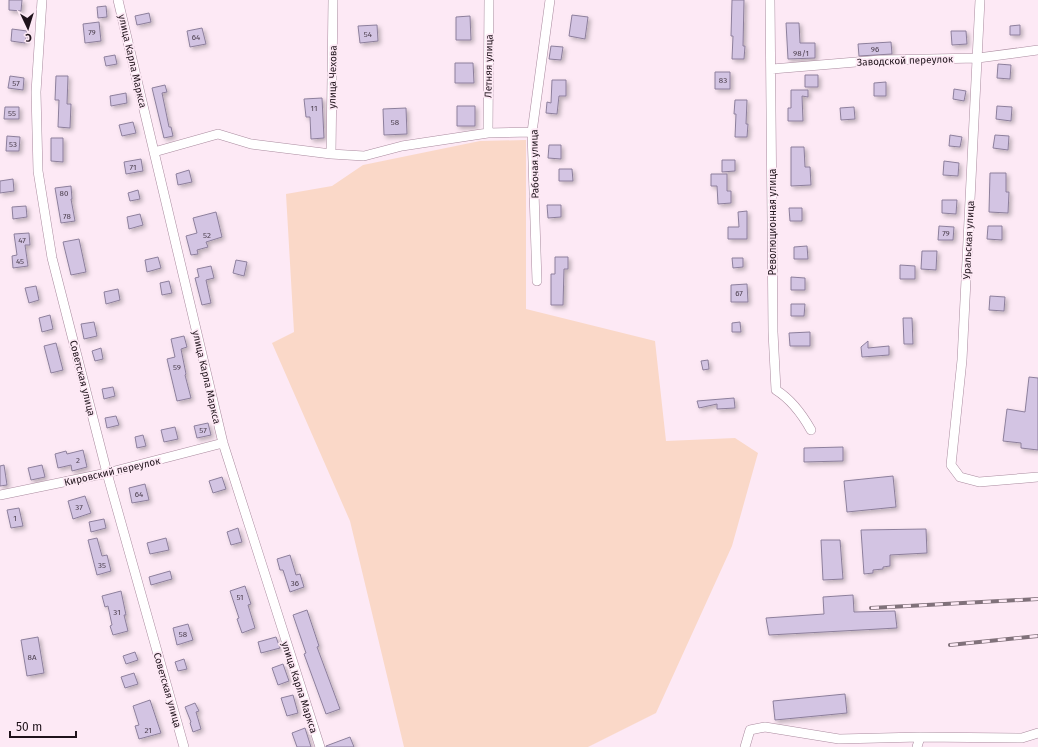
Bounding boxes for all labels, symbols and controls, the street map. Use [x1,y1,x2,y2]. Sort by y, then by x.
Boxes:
north arrow [8,8,48,48]
street label: улица Карла Маркса [115,13,149,109]
house number: 79 [88,28,96,37]
house number: 54 [364,30,373,39]
text: С [24,31,32,44]
house number: 64 [192,33,201,42]
street label: Летняя улица [482,34,496,98]
street label: улица Чехова [326,45,340,109]
house number: 96 [871,45,879,54]
house number: 98/1 [793,49,809,58]
street label: Заводской переулок [857,53,954,69]
house number: 83 [719,76,727,85]
house number: 57 [12,79,20,88]
house number: 11 [311,104,317,113]
house number: 55 [8,109,16,118]
house number: 58 [391,118,400,127]
street label: Рабочая улица [528,129,542,199]
house number: 53 [9,140,17,149]
house number: 71 [130,163,136,172]
street label: Революционная улица [767,169,779,275]
house number: 80 [60,189,69,198]
street label: Уральская улица [961,200,977,280]
house number: 78 [63,212,71,221]
house number: 79 [942,229,950,238]
house number: 52 [203,231,211,240]
house number: 47 [18,236,26,245]
house number: 45 [16,257,24,266]
house number: 67 [735,289,743,298]
street label: улица Карла Маркса [189,329,223,425]
street label: Советская улица [67,339,97,417]
house number: 59 [173,363,181,372]
house number: 57 [199,426,207,435]
street label: Кировский переулок [63,455,162,489]
house number: 2 [76,456,80,465]
house number: 64 [135,490,144,499]
house number: 37 [75,503,83,512]
house number: 1 [13,514,17,523]
house number: 35 [98,561,106,570]
house number: 36 [291,579,299,588]
house number: 51 [236,593,244,602]
house number: 31 [113,608,121,617]
house number: 58 [179,630,188,639]
street label: улица Карла Маркса [279,640,320,735]
street label: Советская улица [151,651,184,729]
house number: 8А [28,653,37,662]
scale bar [10,713,76,739]
text: 50 m [16,720,42,734]
house number: 21 [144,726,152,735]

